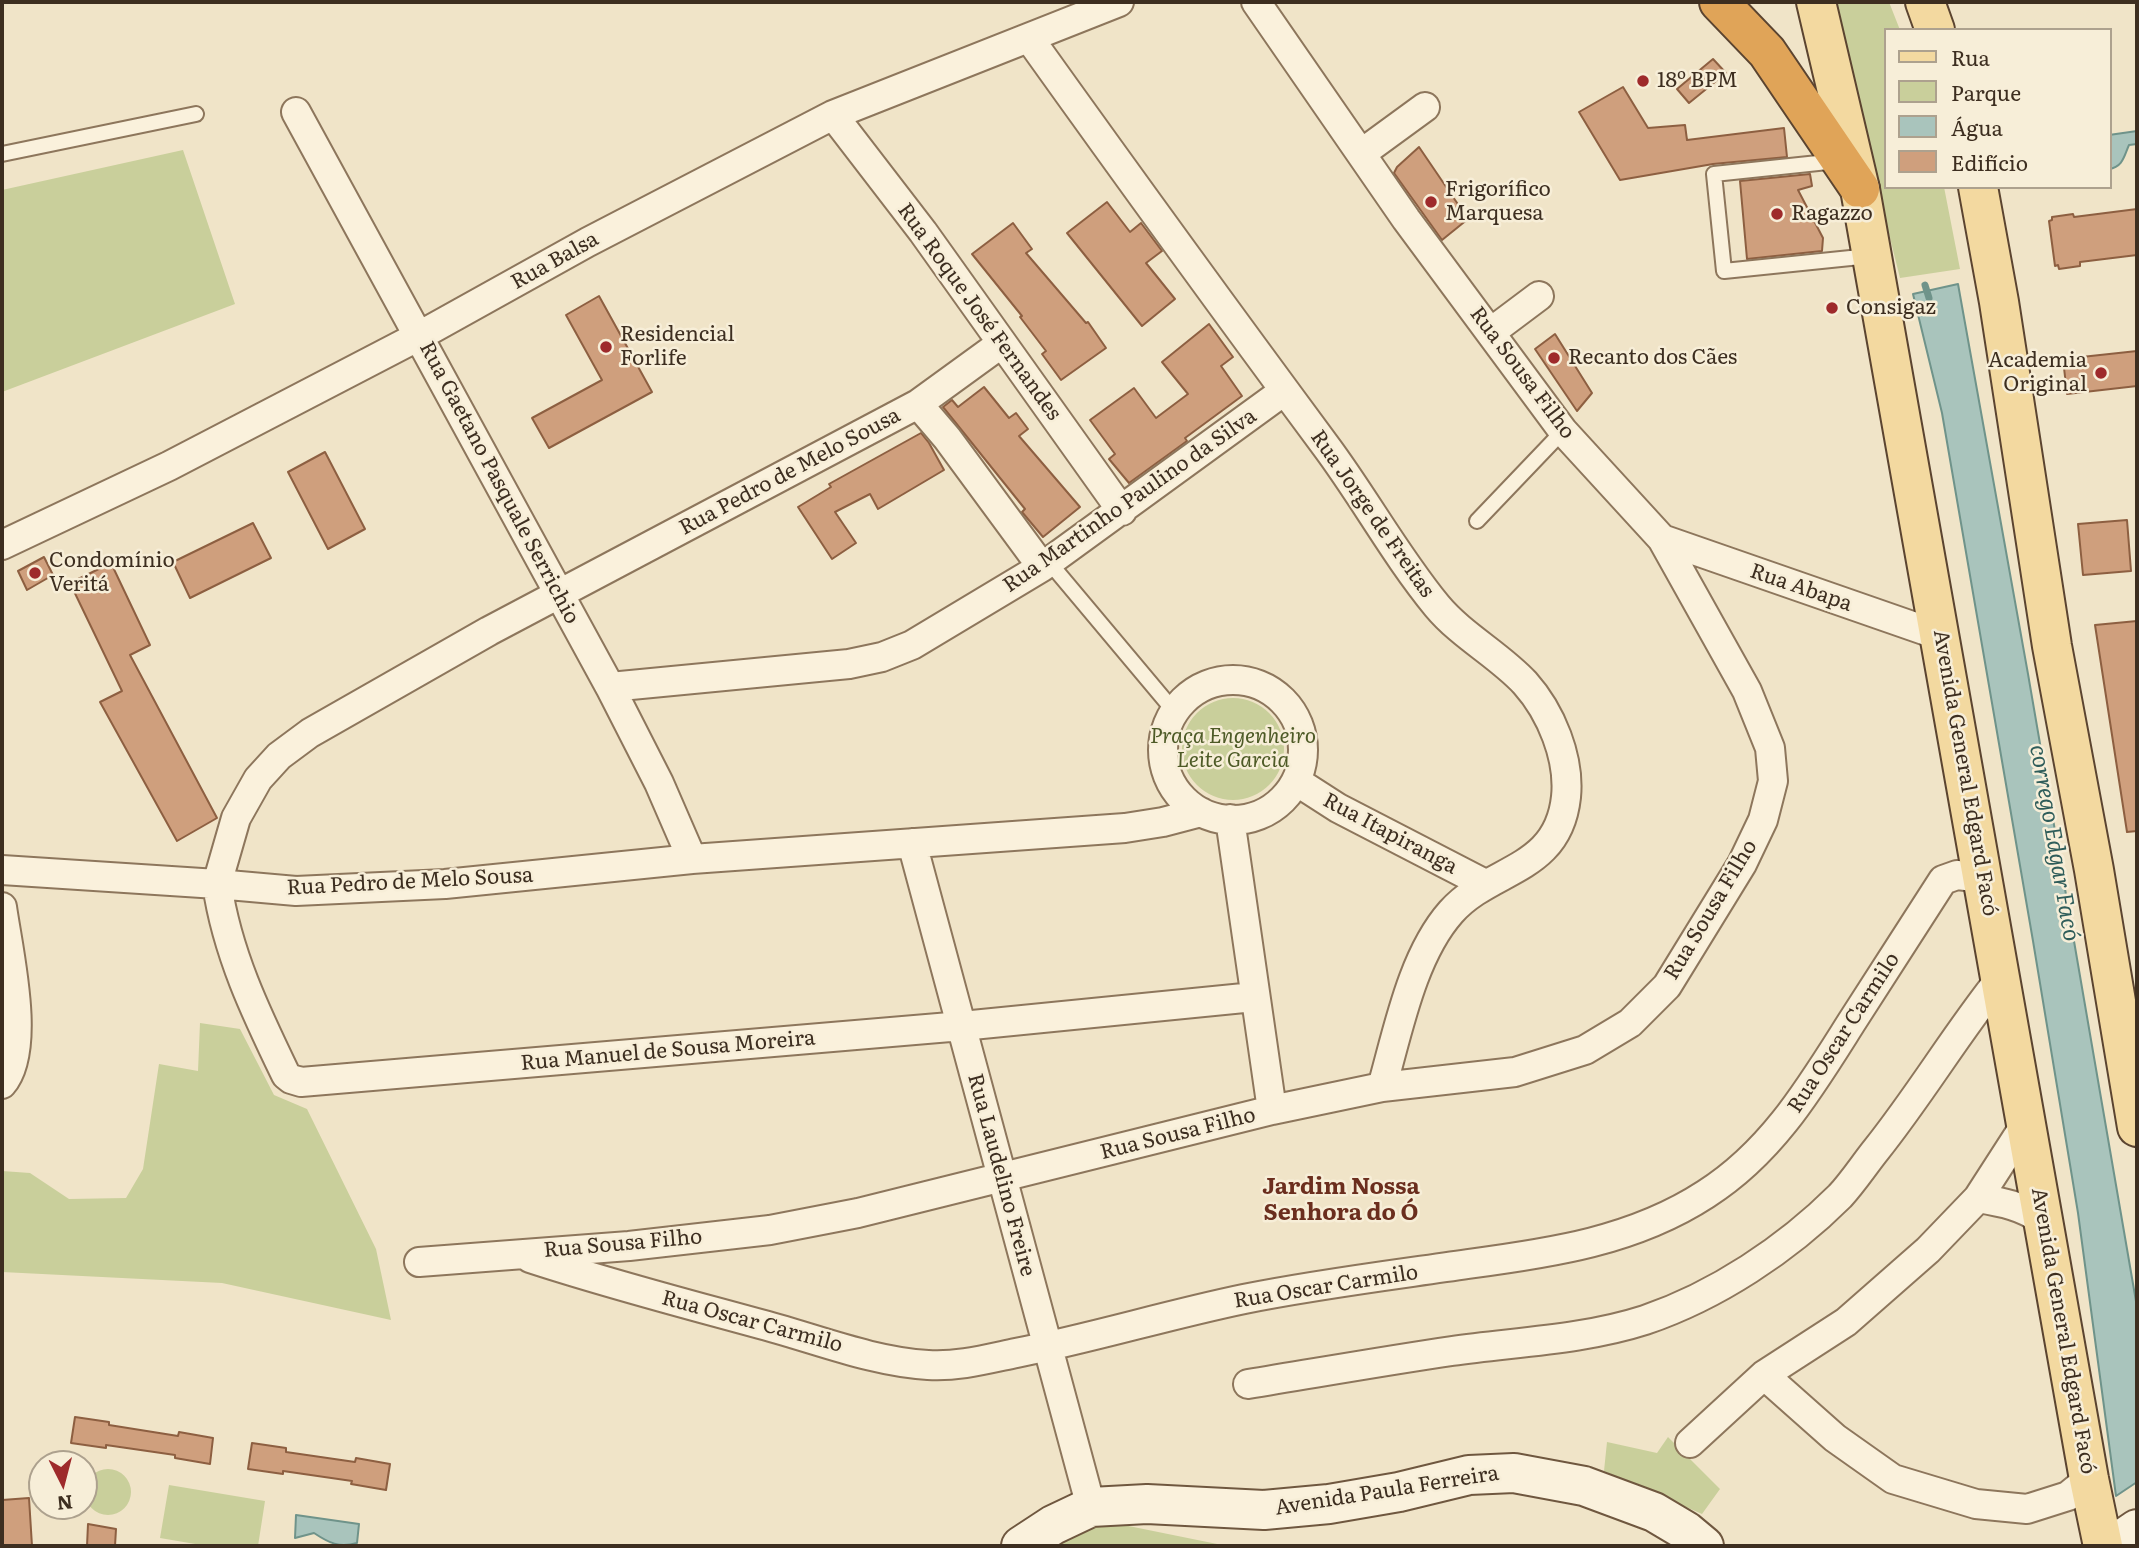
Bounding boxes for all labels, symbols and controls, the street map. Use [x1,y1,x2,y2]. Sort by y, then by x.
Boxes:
legend [1884,28,2111,189]
text: Rua [1951,41,1990,72]
place label: 18º BPM [1657,68,1738,94]
marker: 18º BPM [1635,73,1651,89]
text: Parque [1951,76,2021,107]
text: Água [1951,111,2003,142]
text: Edifício [1951,146,2028,177]
place label: Frigorífico Marquesa [1445,177,1551,227]
marker: Frigorífico Marquesa [1423,194,1439,210]
street label: Rua Roque José Fernandes [892,198,1066,426]
place label: Ragazzo [1791,201,1873,227]
marker: Ragazzo [1769,206,1785,222]
street label: Rua Balsa [507,227,603,295]
place label: Consigaz [1846,295,1936,321]
marker: Consigaz [1824,300,1840,316]
street label: Rua Sousa Filho [1464,302,1580,444]
place label: Residencial Forlife [620,322,735,372]
street label: Rua Gaetano Pasquale Serrichio [414,338,584,628]
marker: Residencial Forlife [598,339,614,355]
place label: Recanto dos Cães [1568,345,1737,371]
place label: Academia Original [1988,348,2087,398]
marker: Recanto dos Cães [1546,350,1562,366]
marker: Academia Original [2093,365,2109,381]
street label: Rua Pedro de Melo Sousa [675,403,905,541]
street label: Rua Martinho Paulino da Silva [999,404,1261,598]
street label: Rua Jorge de Freitas [1305,425,1439,603]
place label: Condomínio Veritá [49,548,175,598]
street label: Rua Abapa [1747,559,1855,617]
marker: Condomínio Veritá [27,565,43,581]
street label: Avenida General Edgard Facó [1927,628,2003,918]
park label: Praça Engenheiro Leite Garcia [1150,724,1316,774]
water label: corrego Edgar Facó [2023,743,2085,943]
street label: Rua Itapiranga [1319,788,1461,880]
street label: Rua Sousa Filho [1659,835,1763,985]
street label: Rua Pedro de Melo Sousa [286,863,534,901]
street label: Rua Oscar Carmilo [1783,948,1905,1118]
street label: Rua Manuel de Sousa Moreira [520,1026,816,1076]
street label: Rua Laudelino Freire [962,1071,1040,1279]
street label: Rua Sousa Filho [1098,1103,1258,1165]
district label: Jardim Nossa Senhora do Ó [1262,1173,1420,1227]
street label: Avenida General Edgard Facó [2025,1186,2101,1476]
street label: Rua Sousa Filho [543,1225,703,1263]
street label: Rua Oscar Carmilo [1232,1260,1420,1314]
street label: Rua Oscar Carmilo [659,1286,845,1358]
north arrow [28,1450,98,1520]
street label: Avenida Paula Ferreira [1273,1461,1501,1521]
text: N [56,1489,74,1519]

